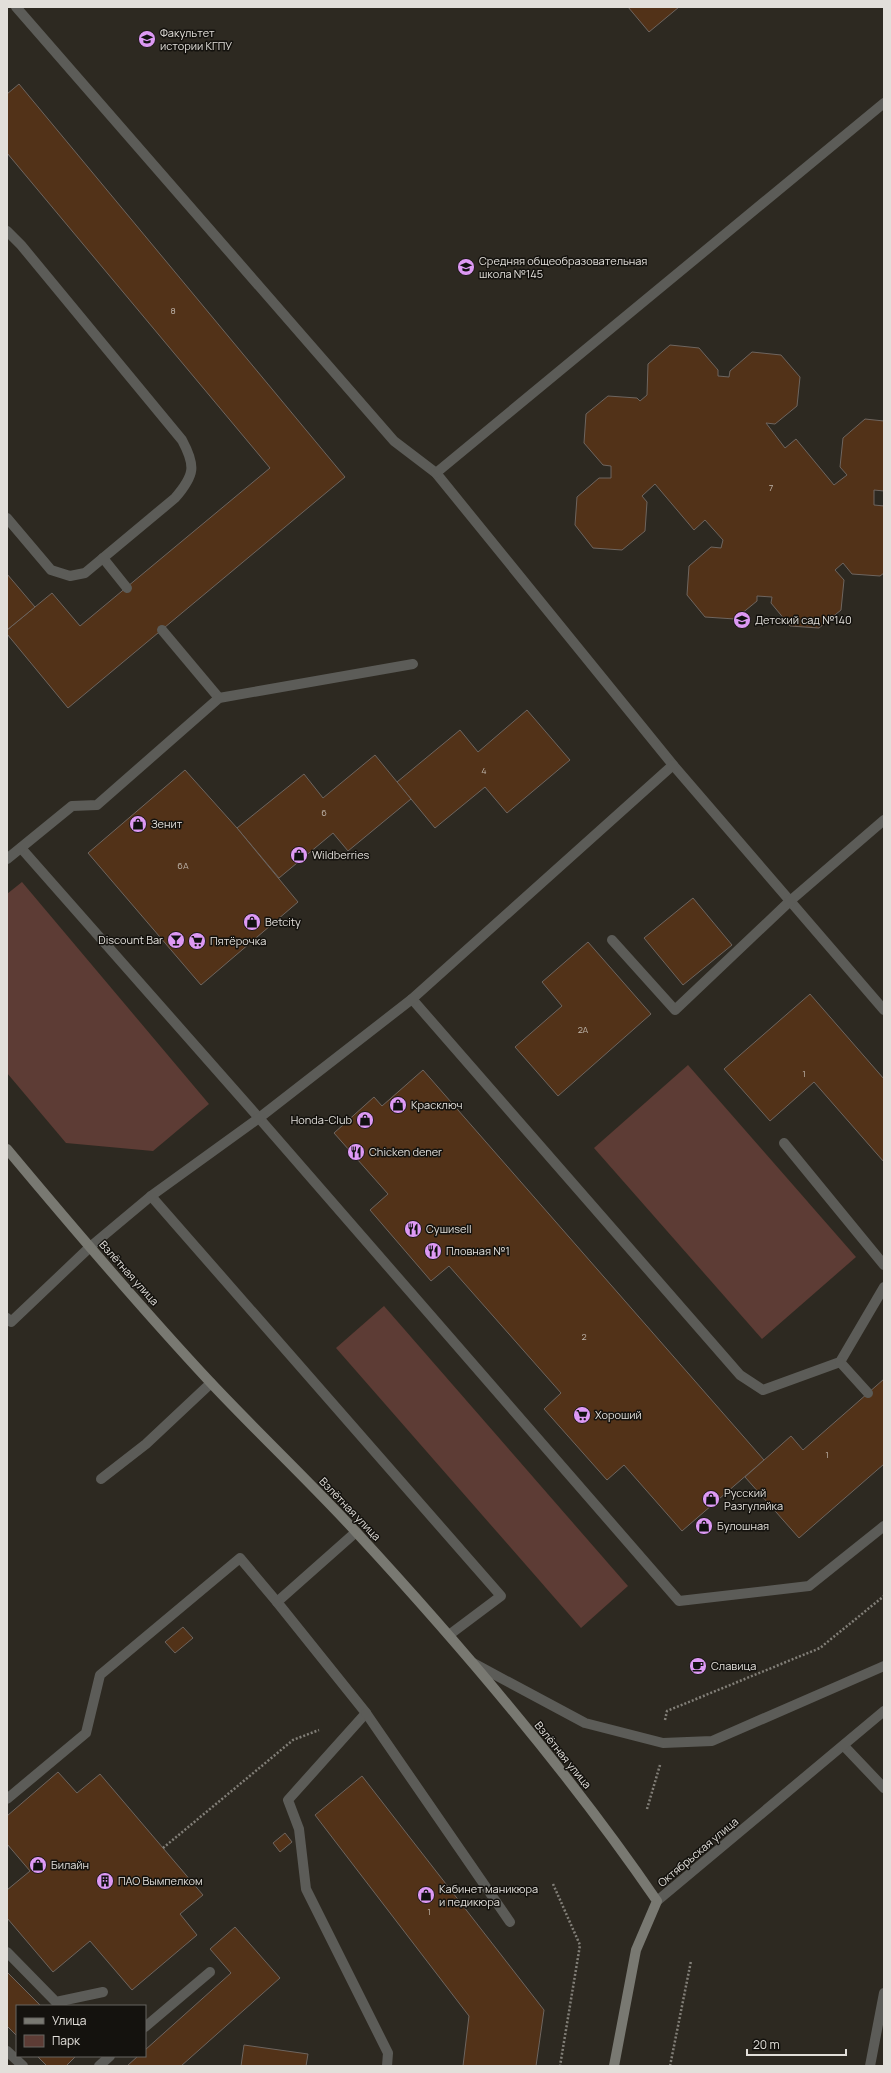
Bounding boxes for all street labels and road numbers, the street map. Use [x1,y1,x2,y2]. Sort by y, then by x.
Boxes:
street label: Взлётная улица [96,1237,163,1308]
street label: Взлётная улица [316,1474,384,1544]
street label: Взлётная улица [532,1718,595,1791]
street label: Октябрьская улица [654,1814,741,1890]

